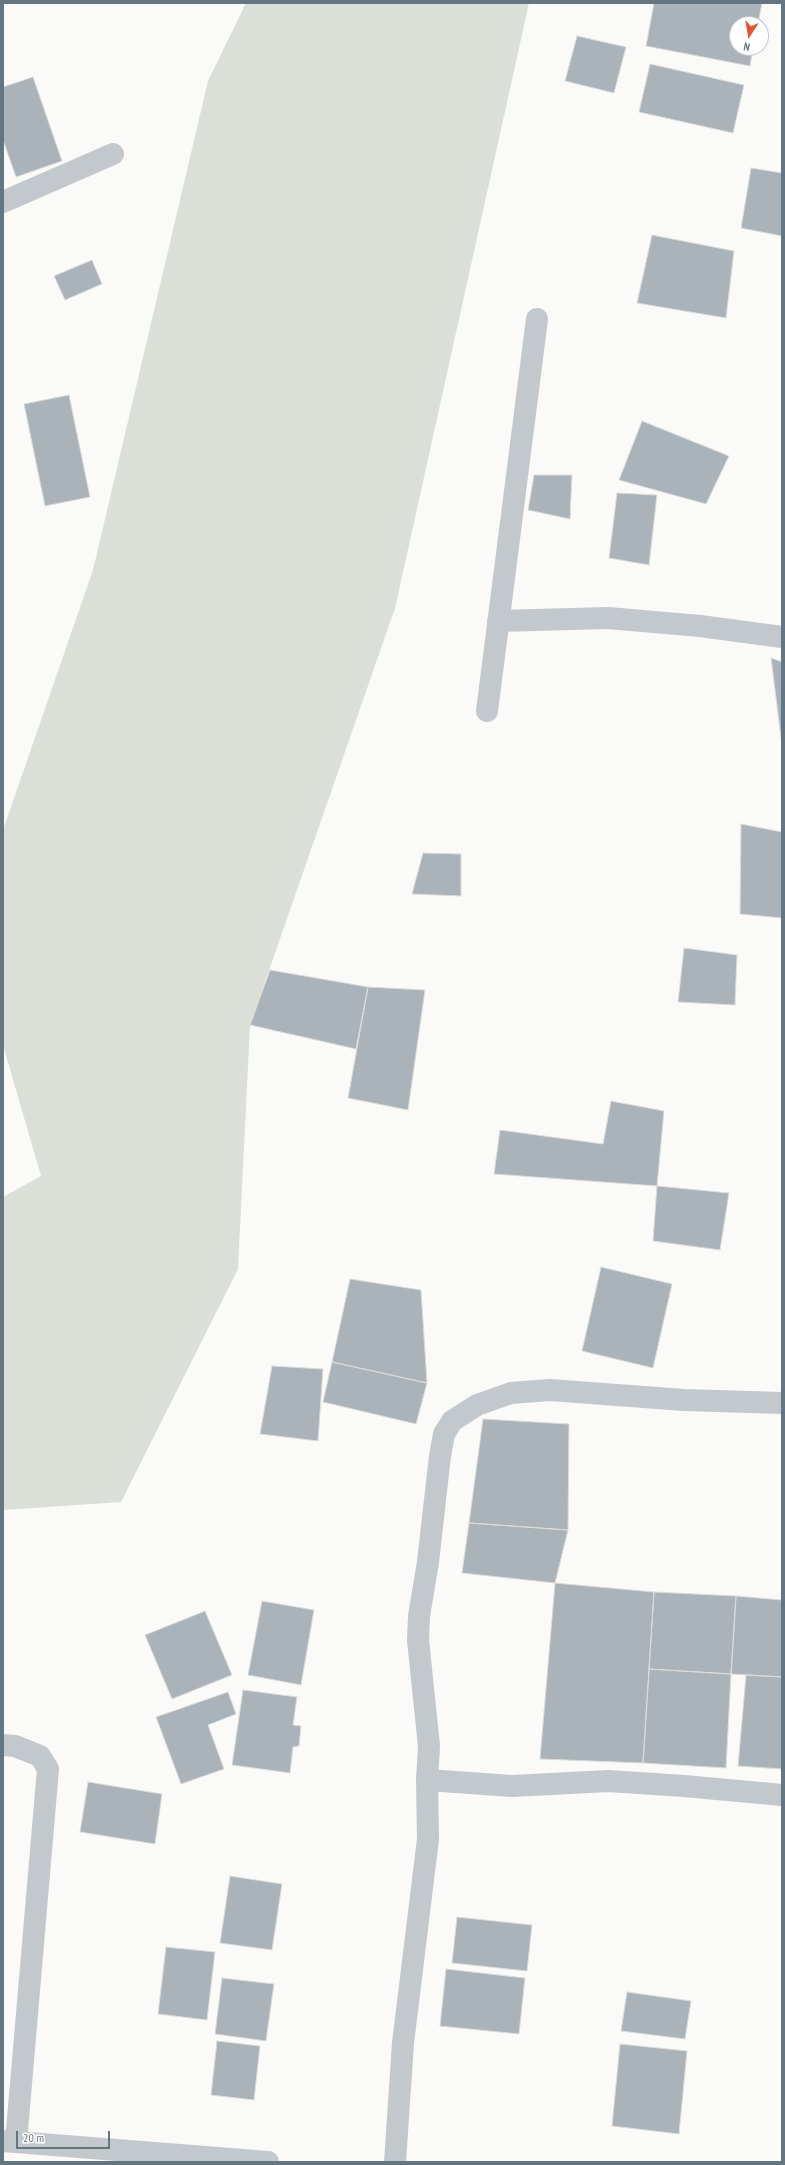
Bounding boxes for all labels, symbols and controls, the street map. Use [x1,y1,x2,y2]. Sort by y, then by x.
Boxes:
north arrow [729,16,769,56]
text: N [742,39,751,54]
scale bar [18,2123,112,2149]
text: 20 m [23,2130,44,2145]

